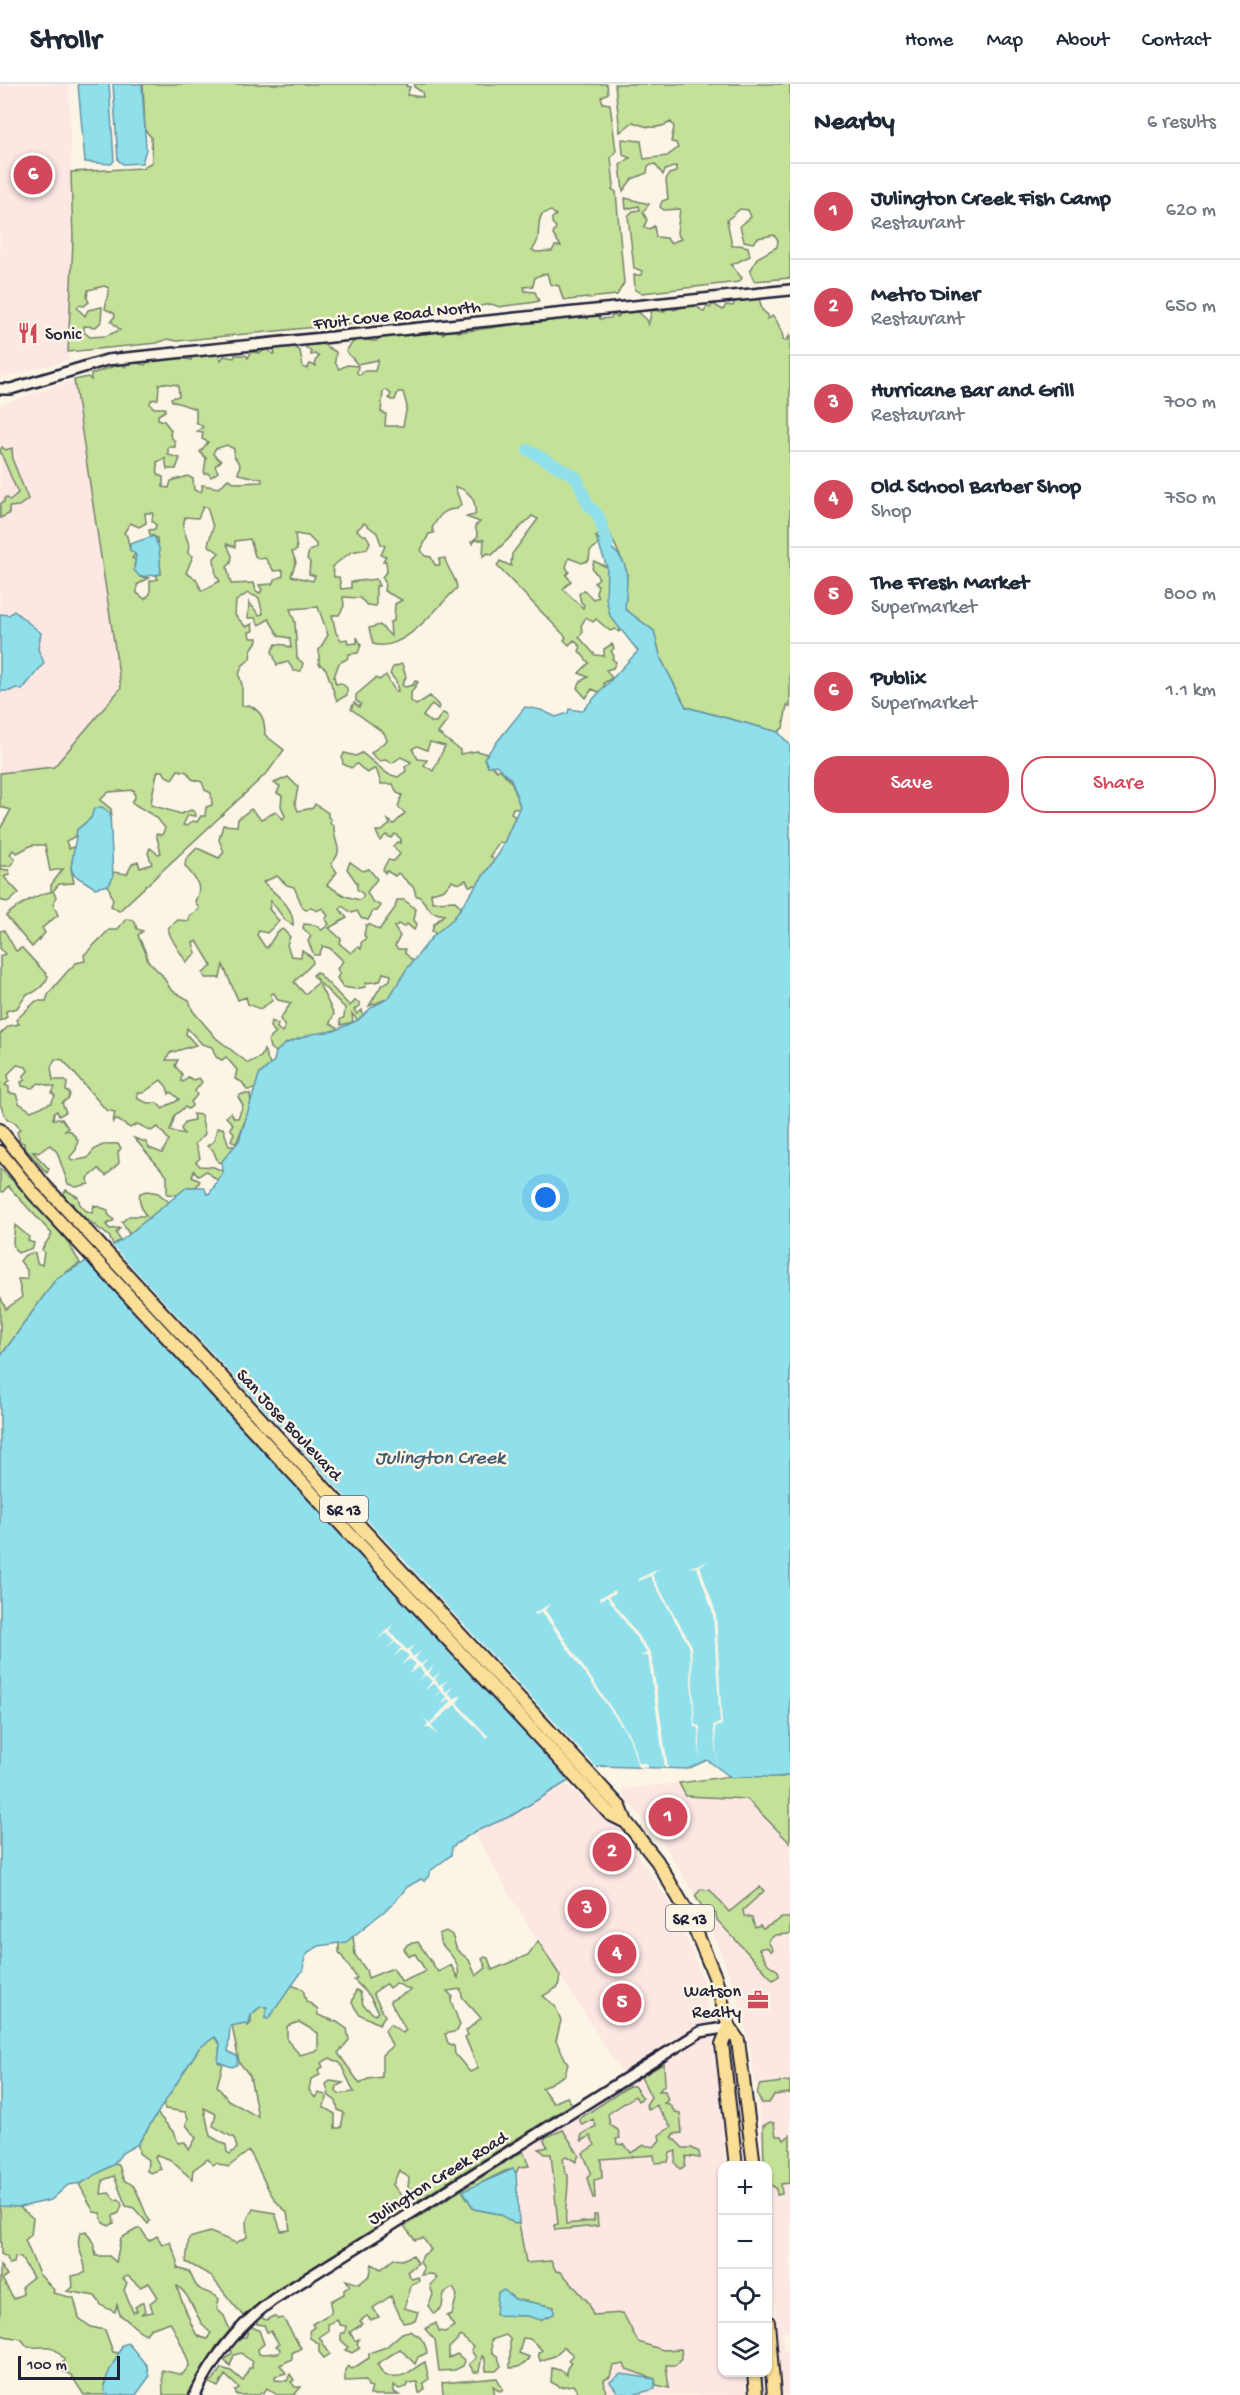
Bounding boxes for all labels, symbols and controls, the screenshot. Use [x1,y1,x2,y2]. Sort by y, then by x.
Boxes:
text: Strollr [30,25,101,58]
text: Home [905,29,953,54]
text: Map [986,29,1023,54]
text: About [1056,29,1109,54]
text: Contact [1142,29,1210,54]
text: Nearby [814,108,895,139]
text: 6 results [1147,112,1216,135]
pin: 6 [14,152,52,197]
text: Julington Creek Fish Camp [871,187,1111,213]
text: 1 [829,200,838,223]
text: 620 m [1166,200,1216,223]
text: Restaurant [871,213,964,236]
text: Metro Diner [871,283,980,309]
text: 2 [829,296,838,319]
text: 650 m [1165,296,1216,319]
street label: Fruit Cove Road North [312,297,482,336]
text: Restaurant [871,309,964,332]
restaurant icon: Sonic [16,321,40,345]
place label: Sonic [45,325,82,346]
text: Hurricane Bar and Grill [871,379,1074,405]
text: 3 [828,392,839,415]
text: 700 m [1164,392,1216,415]
text: Restaurant [871,405,964,428]
text: Old School Barber Shop [871,475,1081,501]
text: 4 [829,488,838,511]
text: 750 m [1165,488,1216,511]
text: Shop [871,501,911,524]
text: The Fresh Market [871,571,1029,597]
text: 5 [828,584,839,607]
text: 800 m [1163,584,1216,607]
text: Supermarket [871,597,977,620]
text: Publix [871,667,926,693]
text: 6 [828,680,839,703]
text: 1.1 km [1166,680,1216,703]
text: Supermarket [871,693,977,716]
button: Save [814,756,1009,813]
button: Share [1021,756,1216,813]
your location [531,1183,560,1212]
street label: San Jose Boulevard [231,1365,346,1487]
water label: Julington Creek [375,1448,507,1471]
road number: SR 13 [320,1496,368,1522]
pin: 1 [648,1794,688,1840]
pin: 2 [592,1830,632,1874]
pin: 3 [568,1886,606,1932]
road number: SR 13 [666,1905,714,1931]
pin: 4 [598,1932,636,1976]
pin: 5 [602,1980,642,2026]
place label: Watson Realty [684,1982,741,2024]
office icon: Watson Realty [746,1988,770,2012]
street label: Julington Creek Road [365,2127,513,2231]
map controls [718,2161,772,2377]
button: + [718,2161,772,2215]
button: − [718,2215,772,2269]
button: locate [718,2269,772,2323]
button: layers [718,2323,772,2377]
scale bar [18,2353,120,2380]
text: 100 m [27,2357,67,2376]

